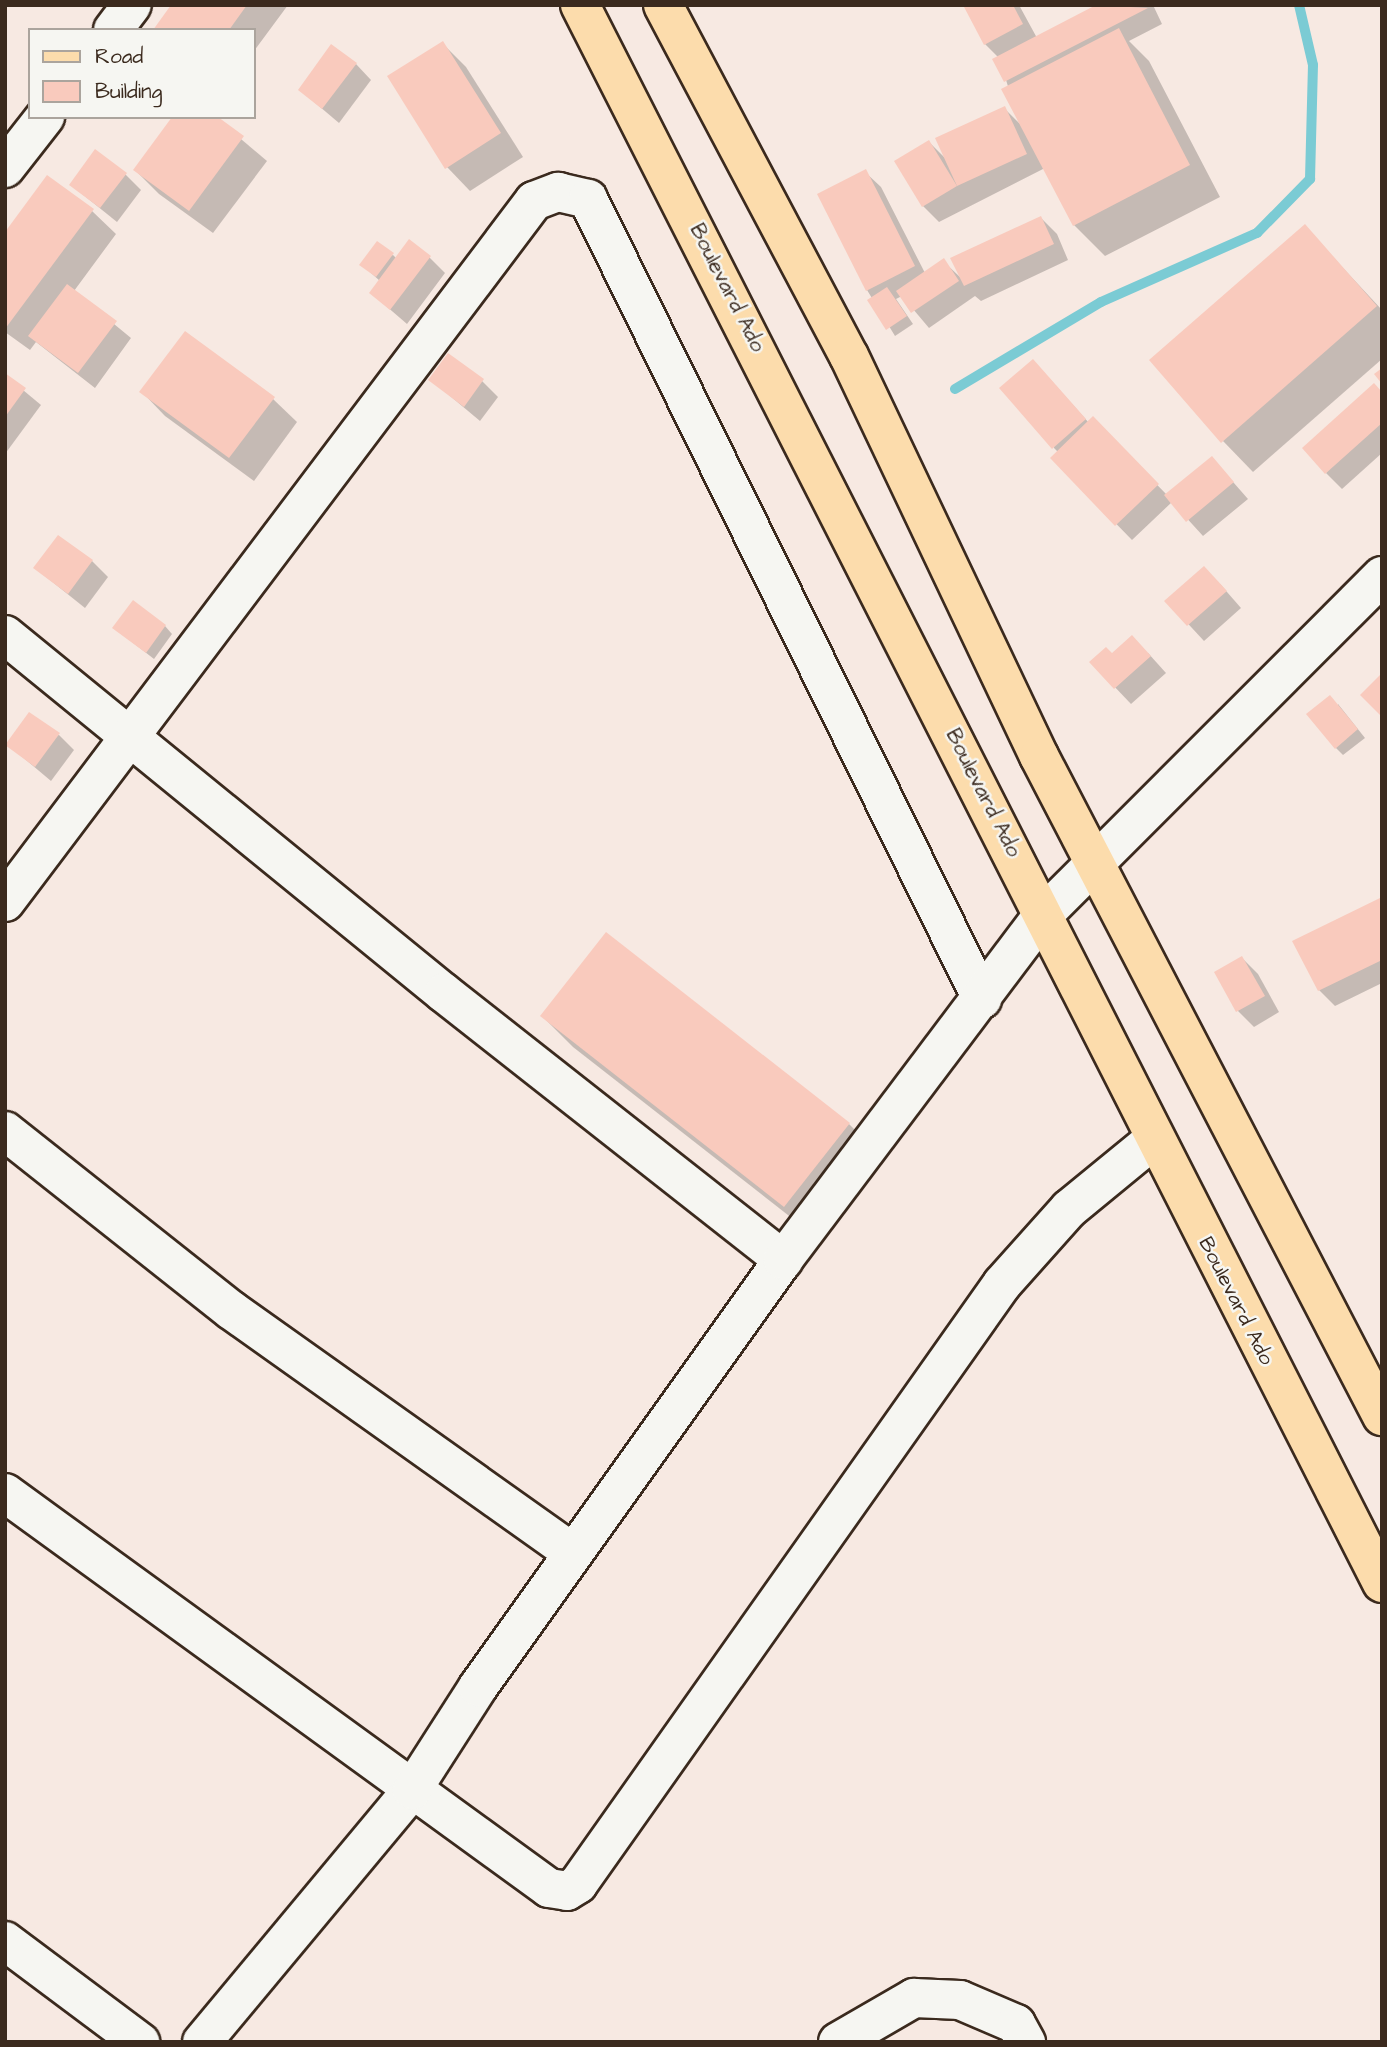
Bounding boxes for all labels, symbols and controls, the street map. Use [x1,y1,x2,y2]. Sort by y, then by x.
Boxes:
legend [28,28,256,119]
text: Road [95,42,143,71]
text: Building [95,77,162,106]
street label: Boulevard Ado [684,220,770,356]
street label: Boulevard Ado [940,725,1026,861]
street label: Boulevard Ado [1193,1233,1279,1369]

